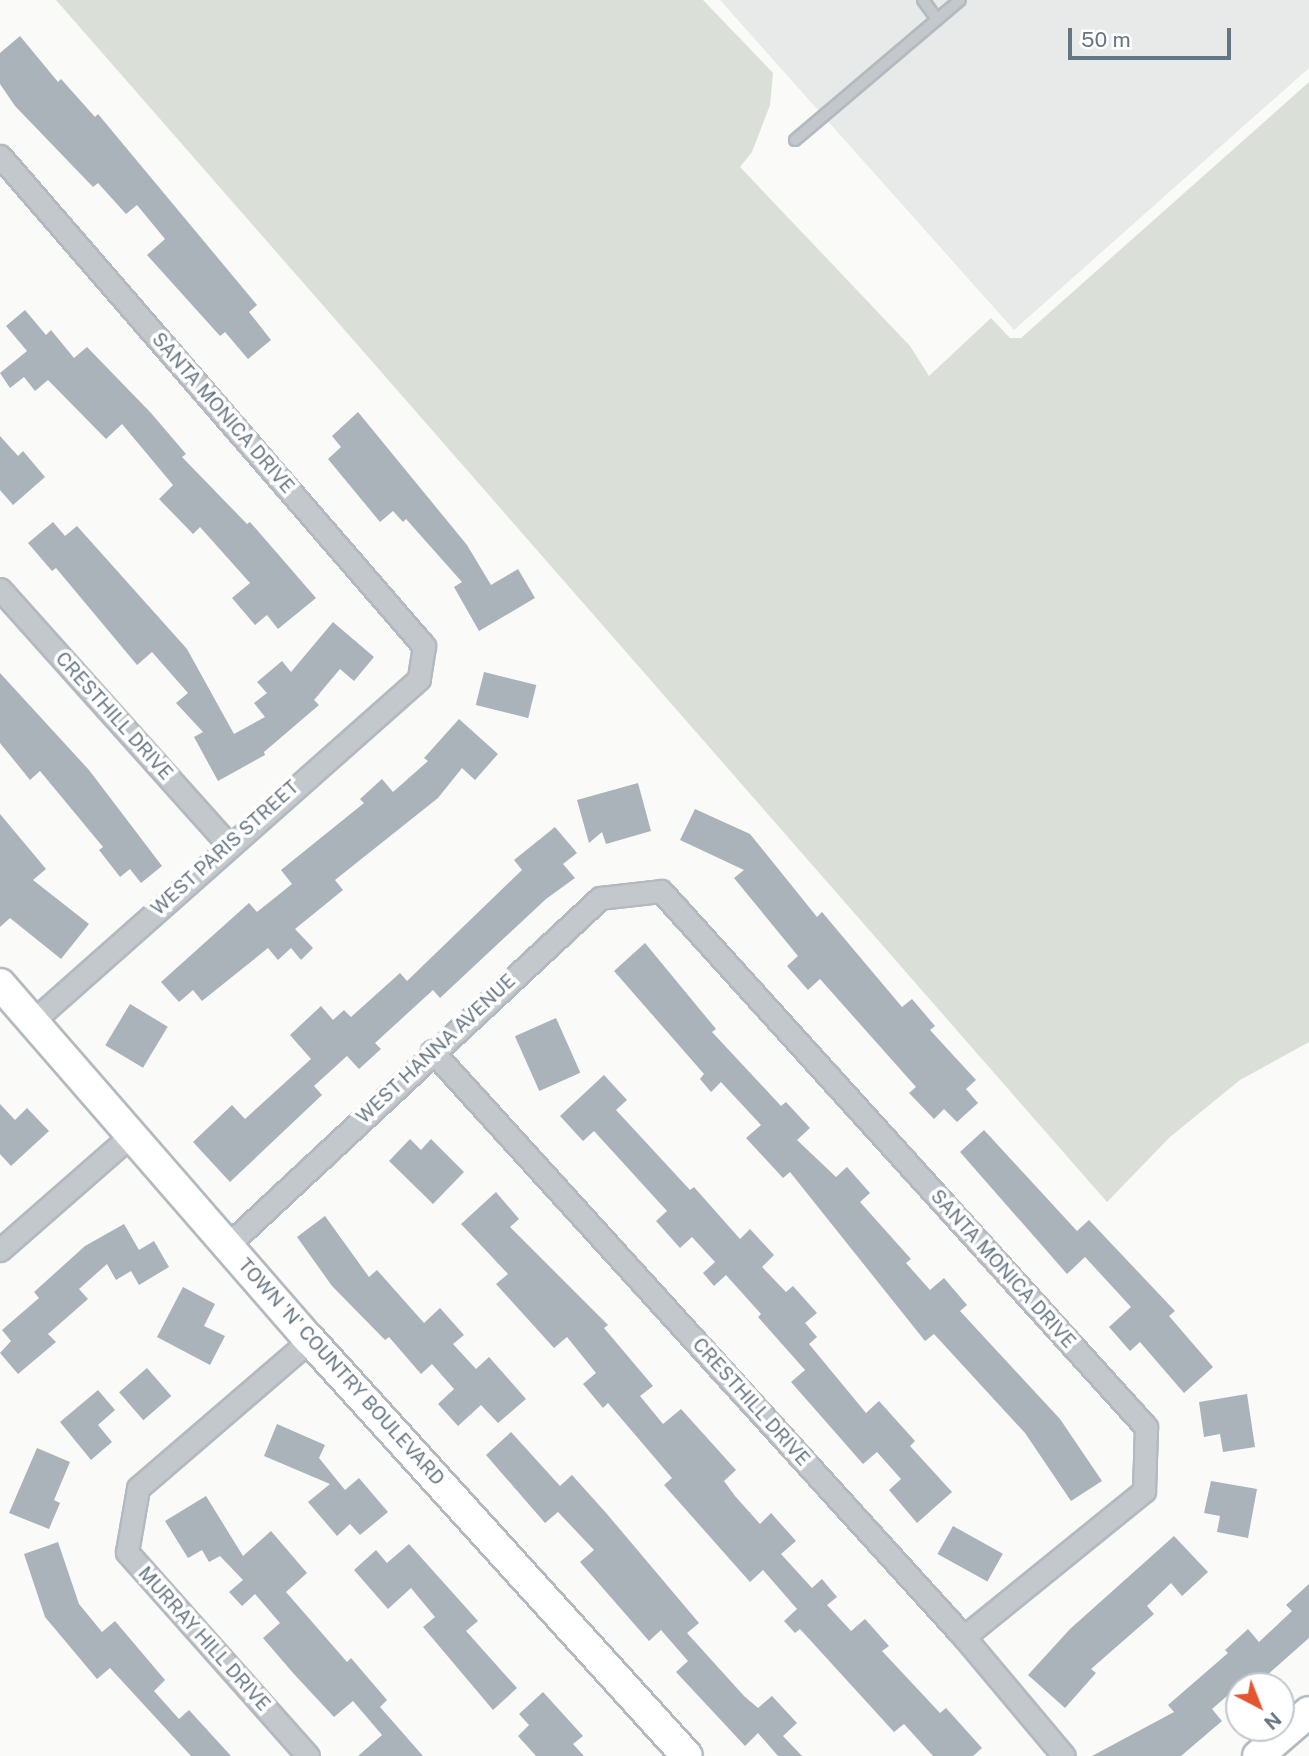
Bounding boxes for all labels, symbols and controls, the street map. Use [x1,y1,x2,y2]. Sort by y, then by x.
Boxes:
scale bar [1071,14,1234,58]
text: 50 m [1081,27,1131,52]
street label: SANTA MONICA DRIVE [147,328,299,498]
street label: CRESTHILL DRIVE [51,647,177,785]
street label: WEST PARIS STREET [147,776,303,920]
street label: WEST HANNA AVENUE [352,970,520,1128]
street label: SANTA MONICA DRIVE [926,1185,1080,1353]
street label: TOWN 'N' COUNTRY BOULEVARD [233,1254,449,1490]
street label: CRESTHILL DRIVE [688,1333,814,1471]
street label: MURRAY HILL DRIVE [133,1562,275,1716]
north arrow [1225,1672,1295,1742]
text: N [1260,1708,1286,1734]

